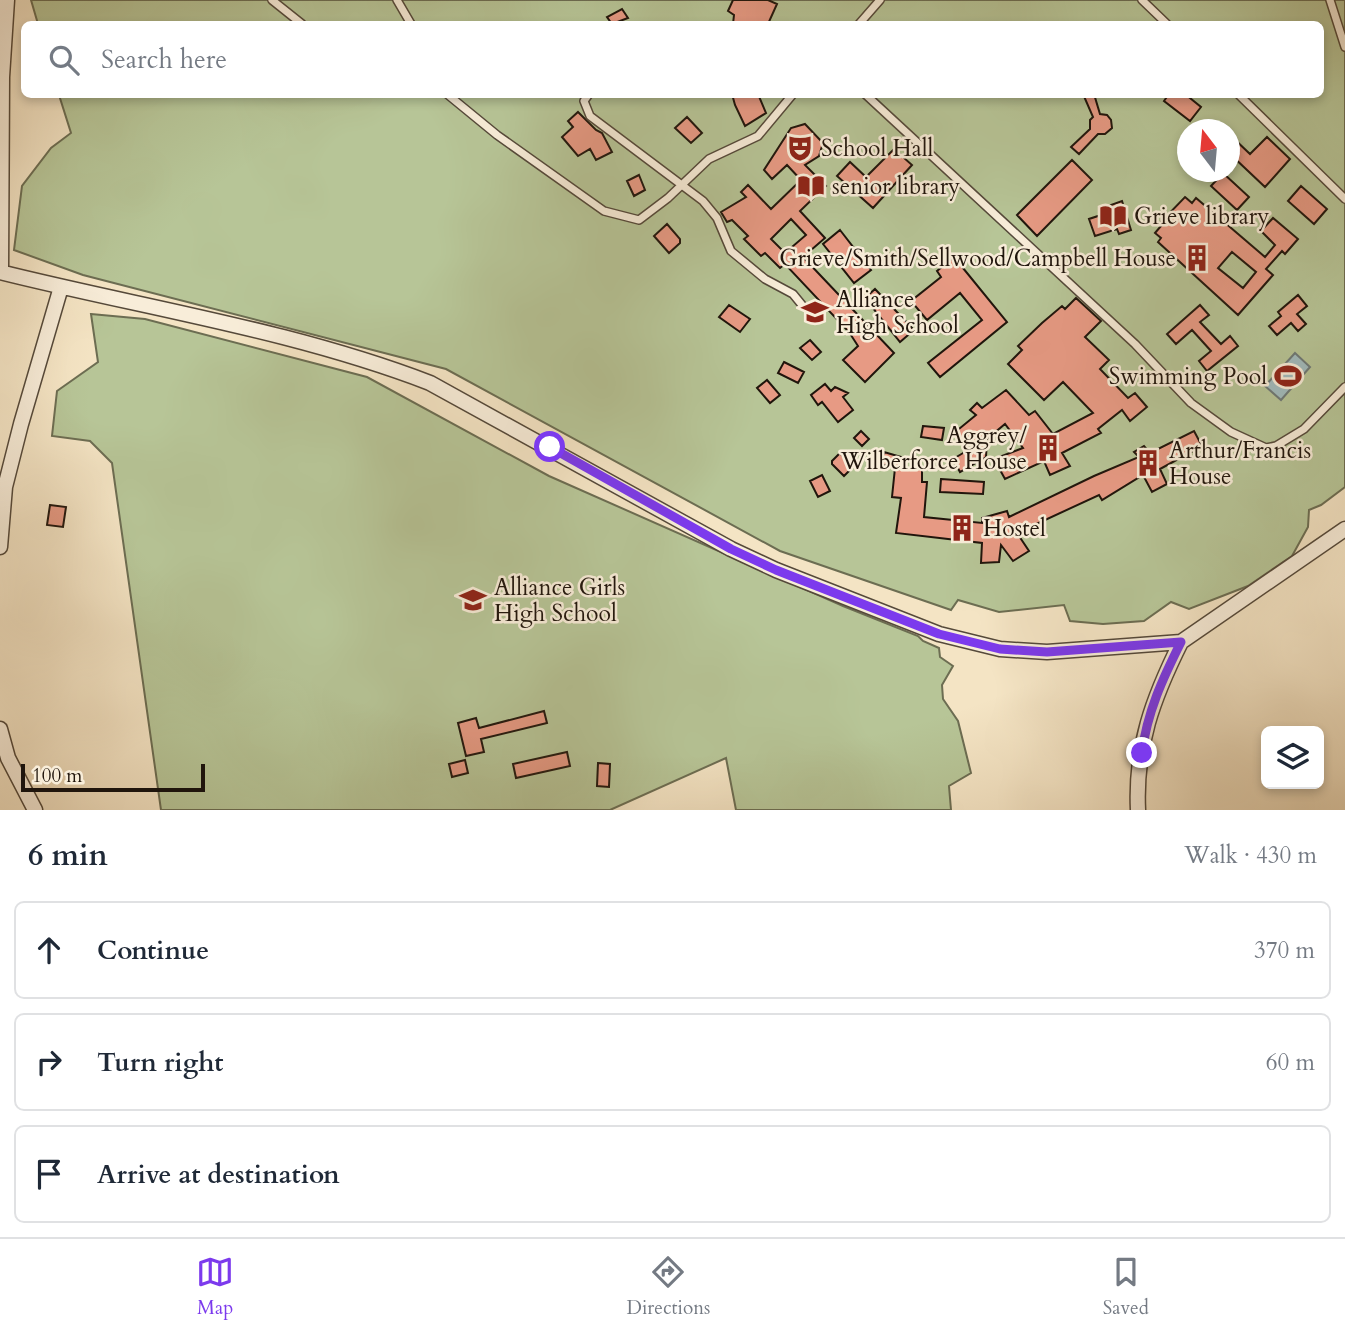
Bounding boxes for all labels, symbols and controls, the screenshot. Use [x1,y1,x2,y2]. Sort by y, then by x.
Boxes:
search box [21,21,1324,98]
icon: search [45,41,83,79]
text: Search here [101,42,227,77]
north arrow [1177,119,1240,182]
theatre icon: School Hall [785,133,815,163]
place label: School Hall [821,133,934,164]
library icon: senior library [796,171,826,201]
place label: senior library [832,171,960,202]
library icon: Grieve library [1098,201,1128,231]
place label: Grieve library [1134,201,1269,232]
place label: Grieve/Smith/Sellwood/Campbell House [779,243,1176,274]
building icon: Grieve/Smith/Sellwood/Campbell House [1182,243,1212,273]
place label: Alliance High School [836,284,959,341]
school or university icon: Alliance High School [800,297,830,327]
place label: Swimming Pool [1109,361,1267,392]
sports icon: Swimming Pool [1273,361,1303,391]
place label: Aggrey/ Wilberforce House [840,420,1028,477]
route start [534,431,565,462]
building icon: Aggrey/ Wilberforce House [1033,433,1063,463]
place label: Arthur/Francis House [1169,435,1311,492]
building icon: Arthur/Francis House [1133,448,1163,478]
building icon: Hostel [947,513,977,543]
place label: Hostel [983,513,1046,544]
place label: Alliance Girls High School [494,572,625,629]
school or university icon: Alliance Girls High School [458,585,488,615]
map controls [1261,726,1324,789]
button: layers [1261,726,1324,789]
route end [1126,737,1157,768]
scale bar [21,761,205,793]
text: 100 m [32,763,82,789]
text: 6 min [28,835,108,876]
text: Walk · 430 m [1184,840,1317,871]
icon: ahead [30,931,68,969]
text: Continue [97,933,209,968]
text: 370 m [1254,935,1315,966]
icon: right [30,1043,68,1081]
text: Turn right [97,1045,224,1080]
text: 60 m [1266,1047,1315,1078]
icon: arrive [30,1155,68,1193]
text: Arrive at destination [97,1157,340,1192]
tab: Map [196,1253,234,1321]
tab: Directions [627,1253,710,1321]
tab: Saved [1103,1253,1149,1321]

